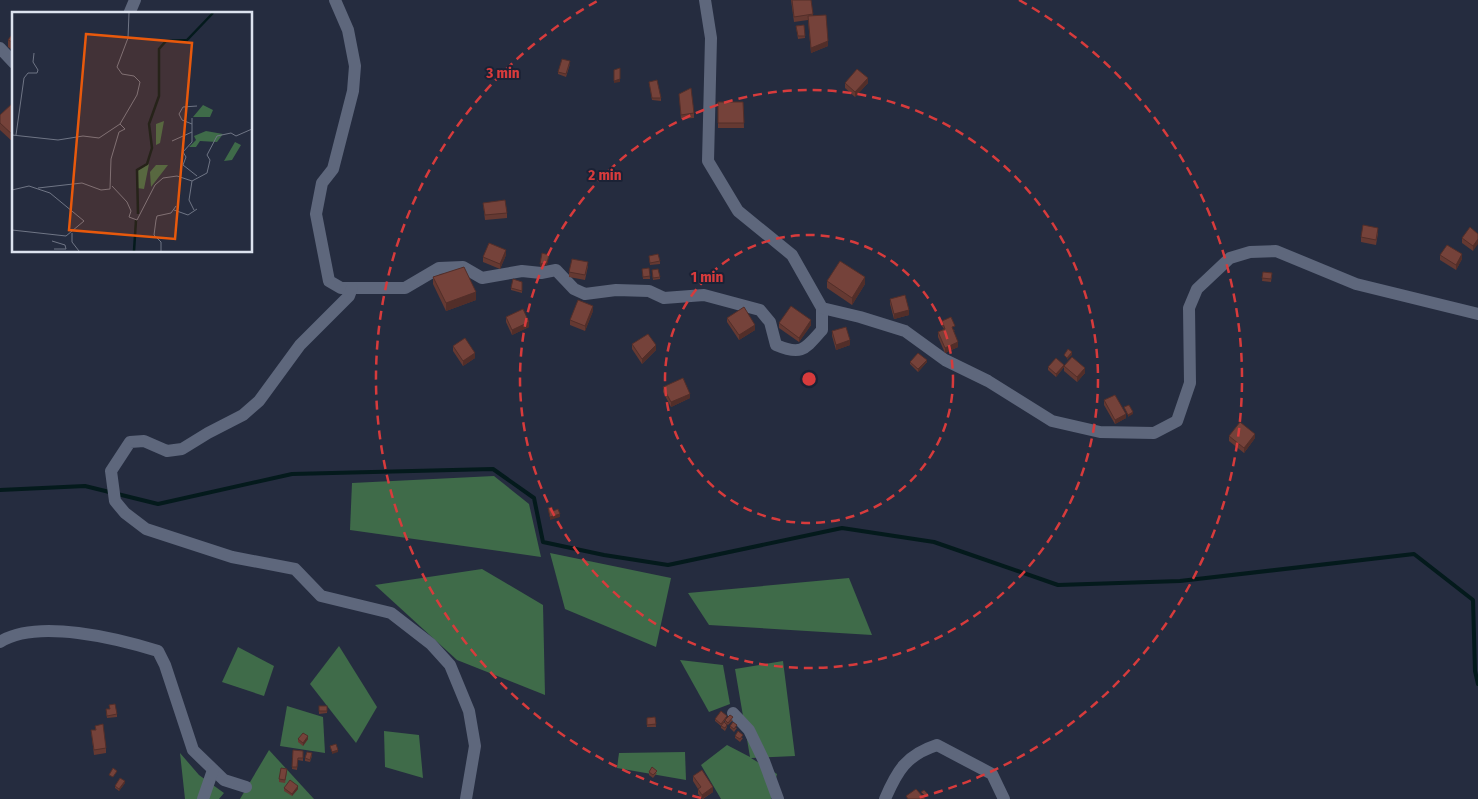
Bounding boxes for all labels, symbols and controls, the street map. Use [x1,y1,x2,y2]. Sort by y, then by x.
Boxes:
inset map [12,12,252,252]
text: 3 min [485,64,520,82]
text: 2 min [587,166,622,184]
text: 1 min [691,268,723,286]
centre of rings [800,370,818,388]

